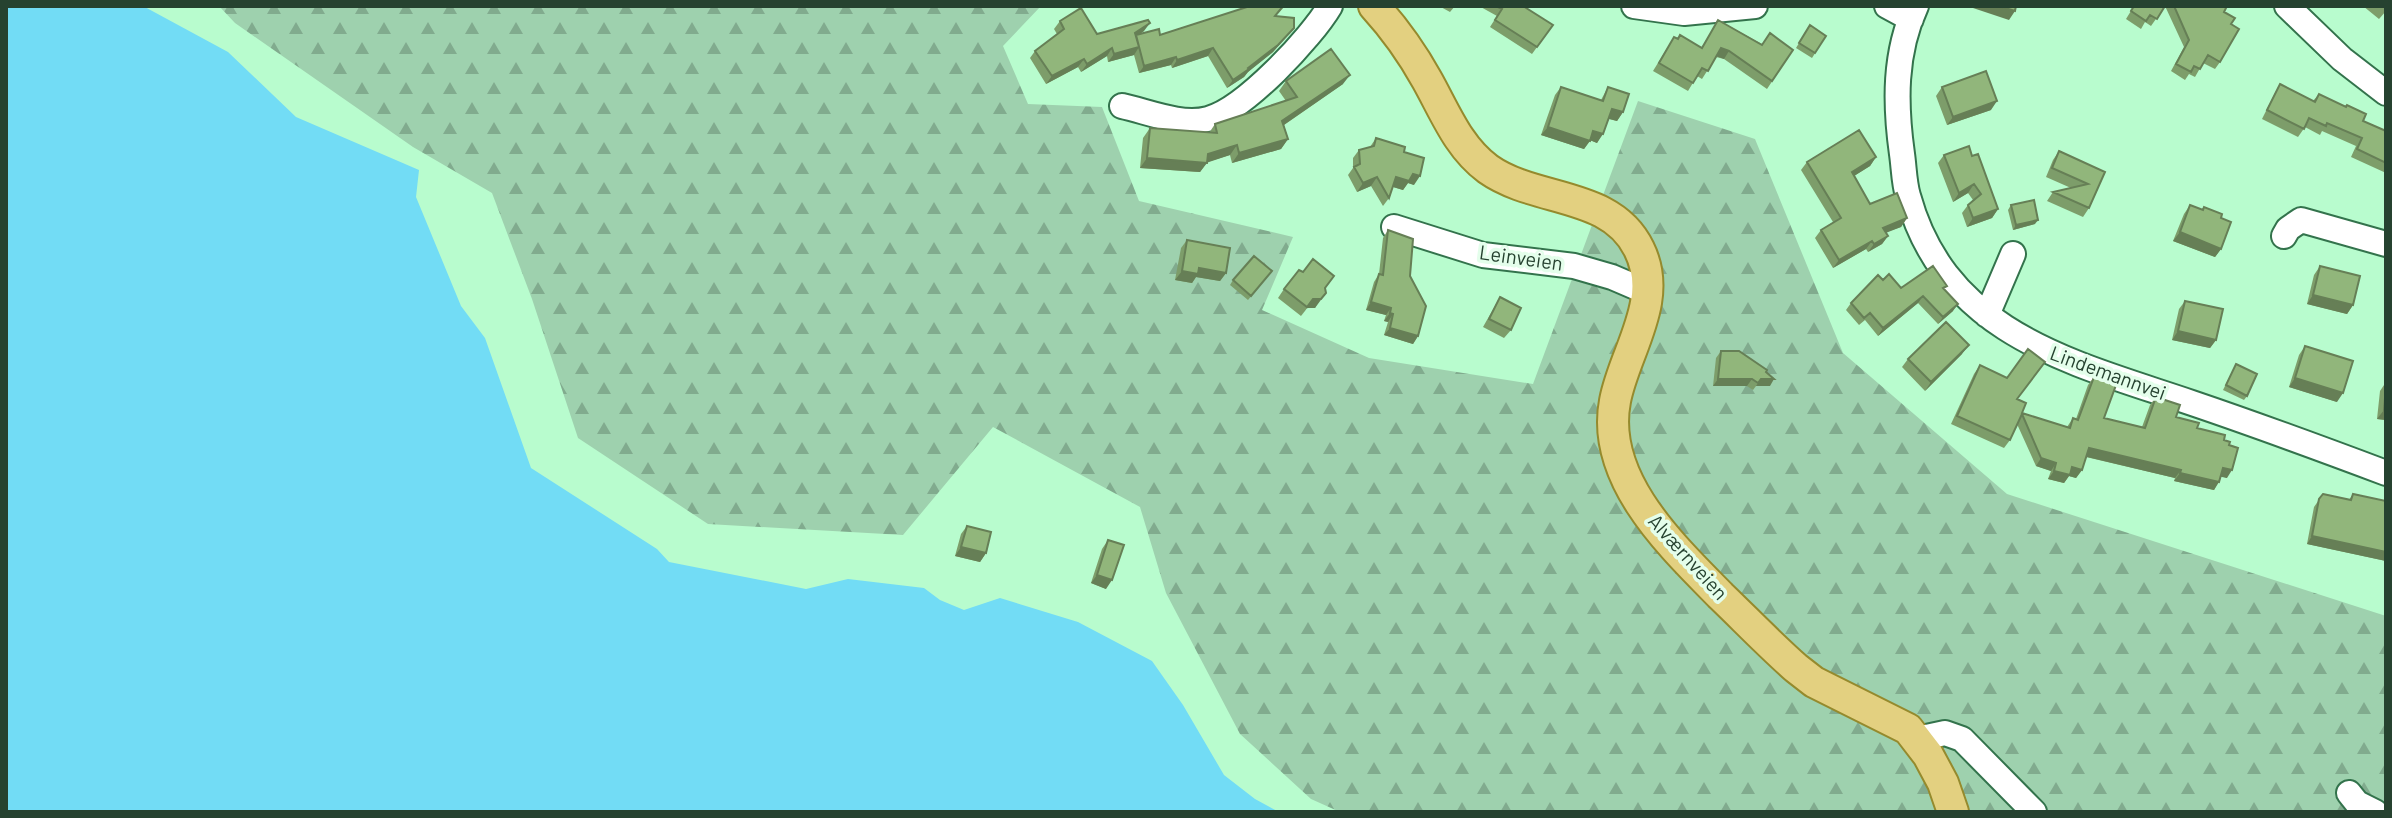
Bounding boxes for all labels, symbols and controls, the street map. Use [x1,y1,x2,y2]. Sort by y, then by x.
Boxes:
street label: Leinveien [1478,239,1564,275]
street label: Lindemannvei [2047,340,2170,404]
street label: Alværnveien [1644,509,1733,604]

